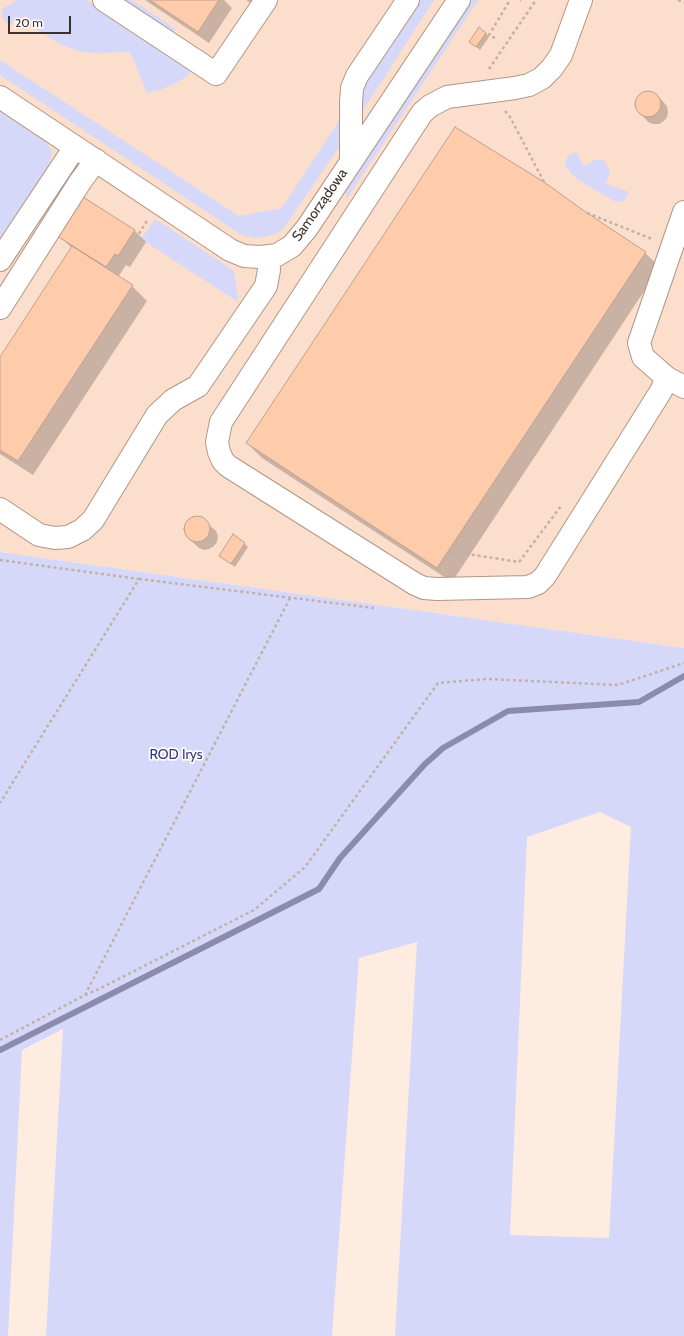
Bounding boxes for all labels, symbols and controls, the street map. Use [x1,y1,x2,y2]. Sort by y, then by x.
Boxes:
scale bar [10,8,73,34]
text: 20 m [15,15,43,30]
street label: Samorządowa [289,165,351,245]
park label: ROD Irys [149,747,203,763]

